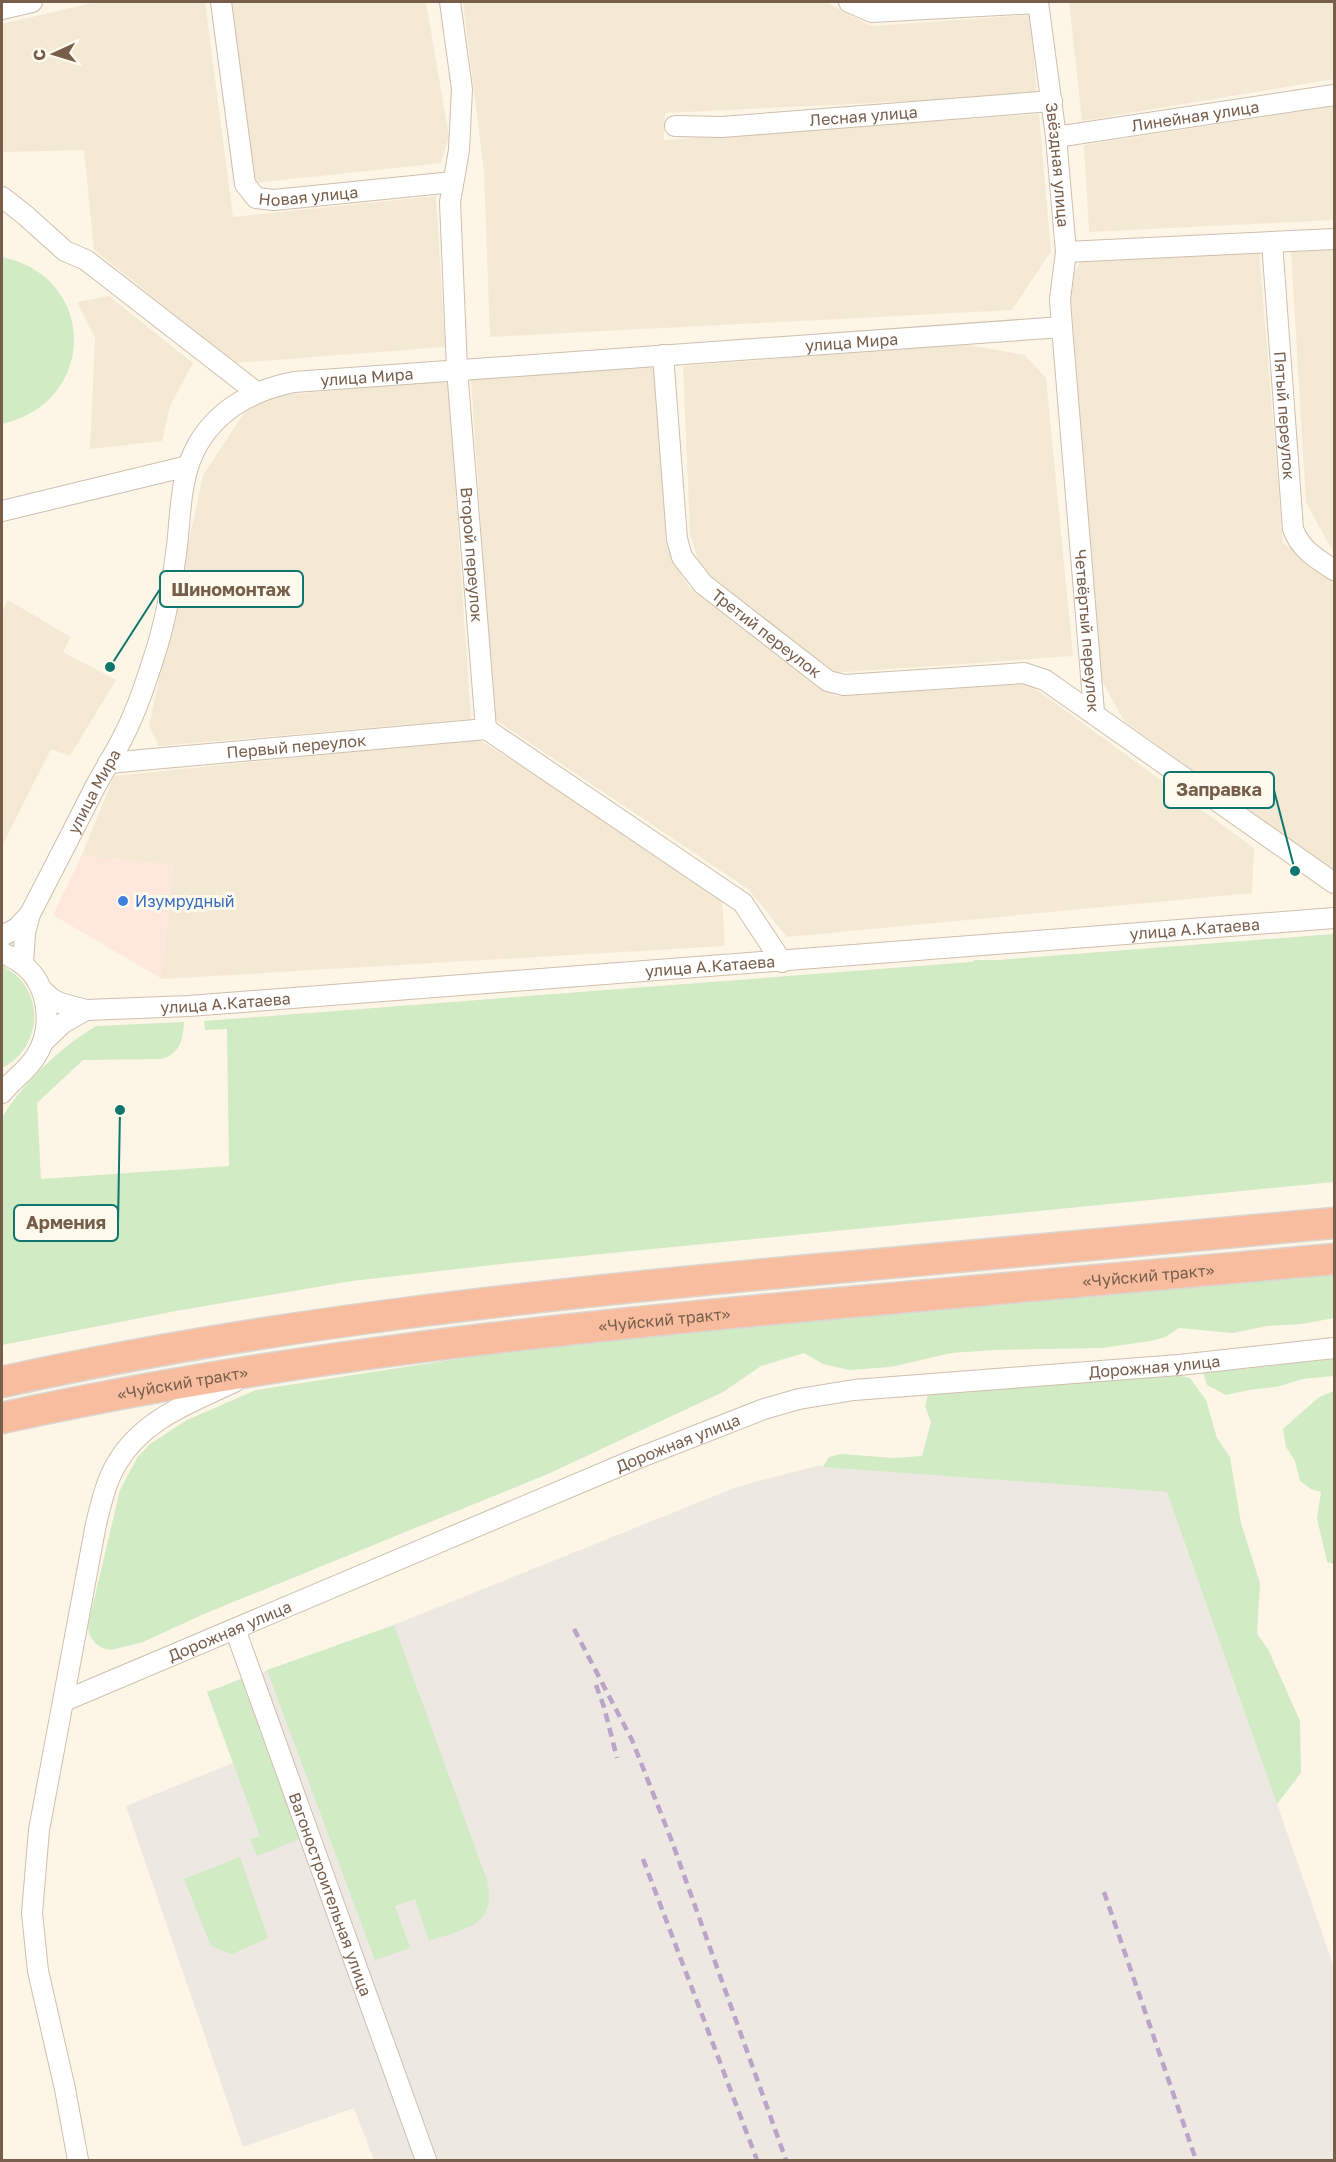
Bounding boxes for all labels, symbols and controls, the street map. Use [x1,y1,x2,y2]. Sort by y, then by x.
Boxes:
north arrow [24,24,84,84]
text: С [29,49,49,61]
street label: Линейная улица [1130,96,1261,135]
street label: Звёздная улица [1041,101,1074,228]
street label: Лесная улица [809,102,918,130]
street label: Новая улица [258,182,359,210]
street label: улица Мира [804,329,899,355]
street label: Пятый переулок [1270,350,1299,481]
street label: улица Мира [320,363,414,390]
street label: Второй переулок [457,486,487,623]
street label: Четвёртый переулок [1071,549,1104,713]
callout: Шиномонтаж [160,571,303,607]
text: Шиномонтаж [171,578,291,600]
street label: Третий переулок [708,585,825,682]
street label: Первый переулок [226,730,367,762]
street label: улица Мира [63,745,125,837]
callout: Заправка [1164,772,1274,808]
text: Заправка [1176,778,1262,800]
place label: Изумрудный [135,891,235,911]
marker: Изумрудный [116,894,130,908]
street label: улица А.Катаева [1129,914,1260,944]
street label: улица А.Катаева [644,951,776,981]
street label: улица А.Катаева [160,988,291,1017]
callout: Армения [14,1205,118,1241]
text: Армения [26,1211,106,1233]
street label: «Чуйский тракт» [1082,1260,1215,1291]
street label: «Чуйский тракт» [597,1303,731,1336]
street label: Дорожная улица [1088,1351,1221,1382]
street label: «Чуйский тракт» [116,1362,250,1404]
street label: Дорожная улица [613,1409,743,1476]
street label: Дорожная улица [165,1596,294,1666]
street label: Вагоностроительная улица [285,1790,376,1999]

